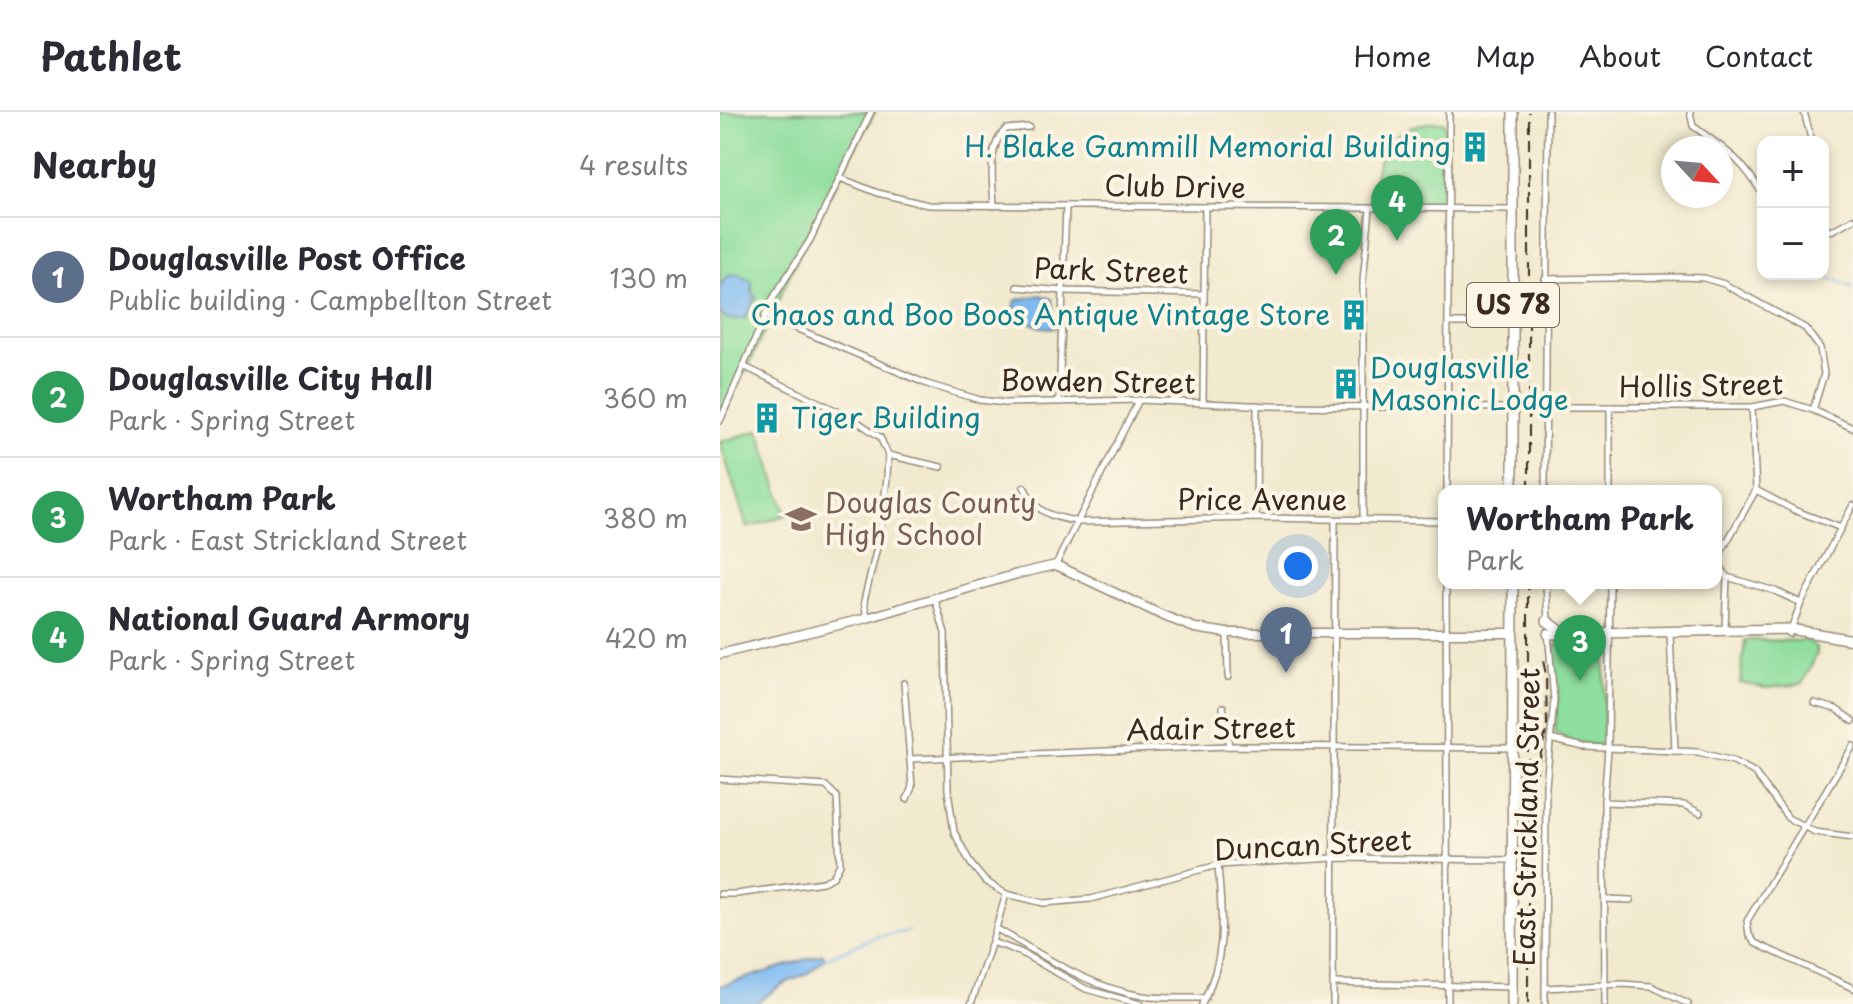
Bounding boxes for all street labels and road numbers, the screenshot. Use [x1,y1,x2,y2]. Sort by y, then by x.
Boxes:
street label: Club Drive [1104,163,1246,208]
street label: Park Street [1033,245,1189,294]
road number: US 78 [1467,283,1559,327]
street label: Bowden Street [1000,357,1196,404]
street label: Hollis Street [1618,362,1784,407]
street label: Price Avenue [1177,477,1347,520]
street label: East Strickland Street [1501,667,1550,967]
street label: Adair Street [1126,705,1296,750]
street label: Duncan Street [1213,817,1413,870]

